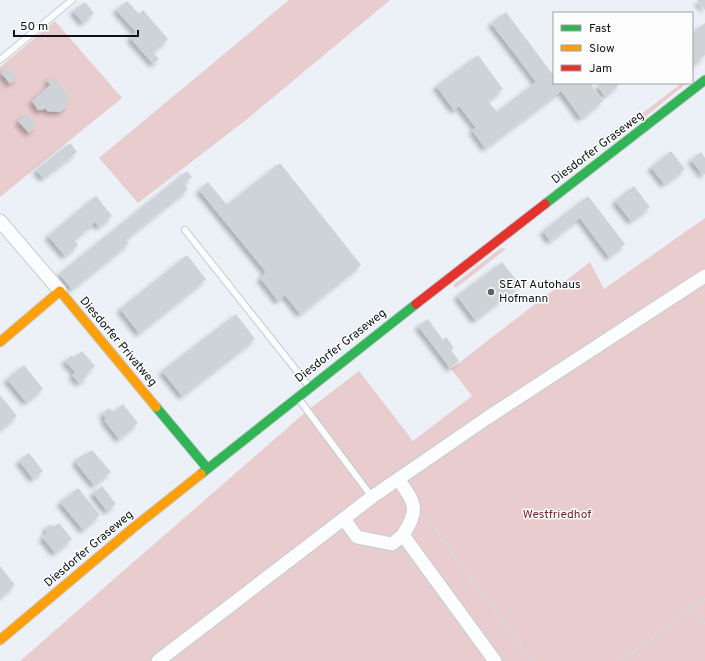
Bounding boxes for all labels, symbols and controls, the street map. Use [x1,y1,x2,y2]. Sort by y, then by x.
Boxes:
scale bar [14,12,138,38]
legend [553,12,693,84]
text: 50 m [20,19,48,35]
text: Fast [589,21,611,37]
text: Slow [589,41,615,57]
text: Jam [589,61,612,77]
street label: Diesdorfer Graseweg [549,108,647,188]
place label: SEAT Autohaus Hofmann [499,277,581,307]
marker: SEAT Autohaus Hofmann [486,287,496,297]
street label: Diesdorfer Privatweg [76,294,160,390]
street label: Diesdorfer Graseweg [292,305,390,387]
street label: Diesdorfer Graseweg [41,507,137,591]
park label: Westfriedhof [523,507,591,523]

